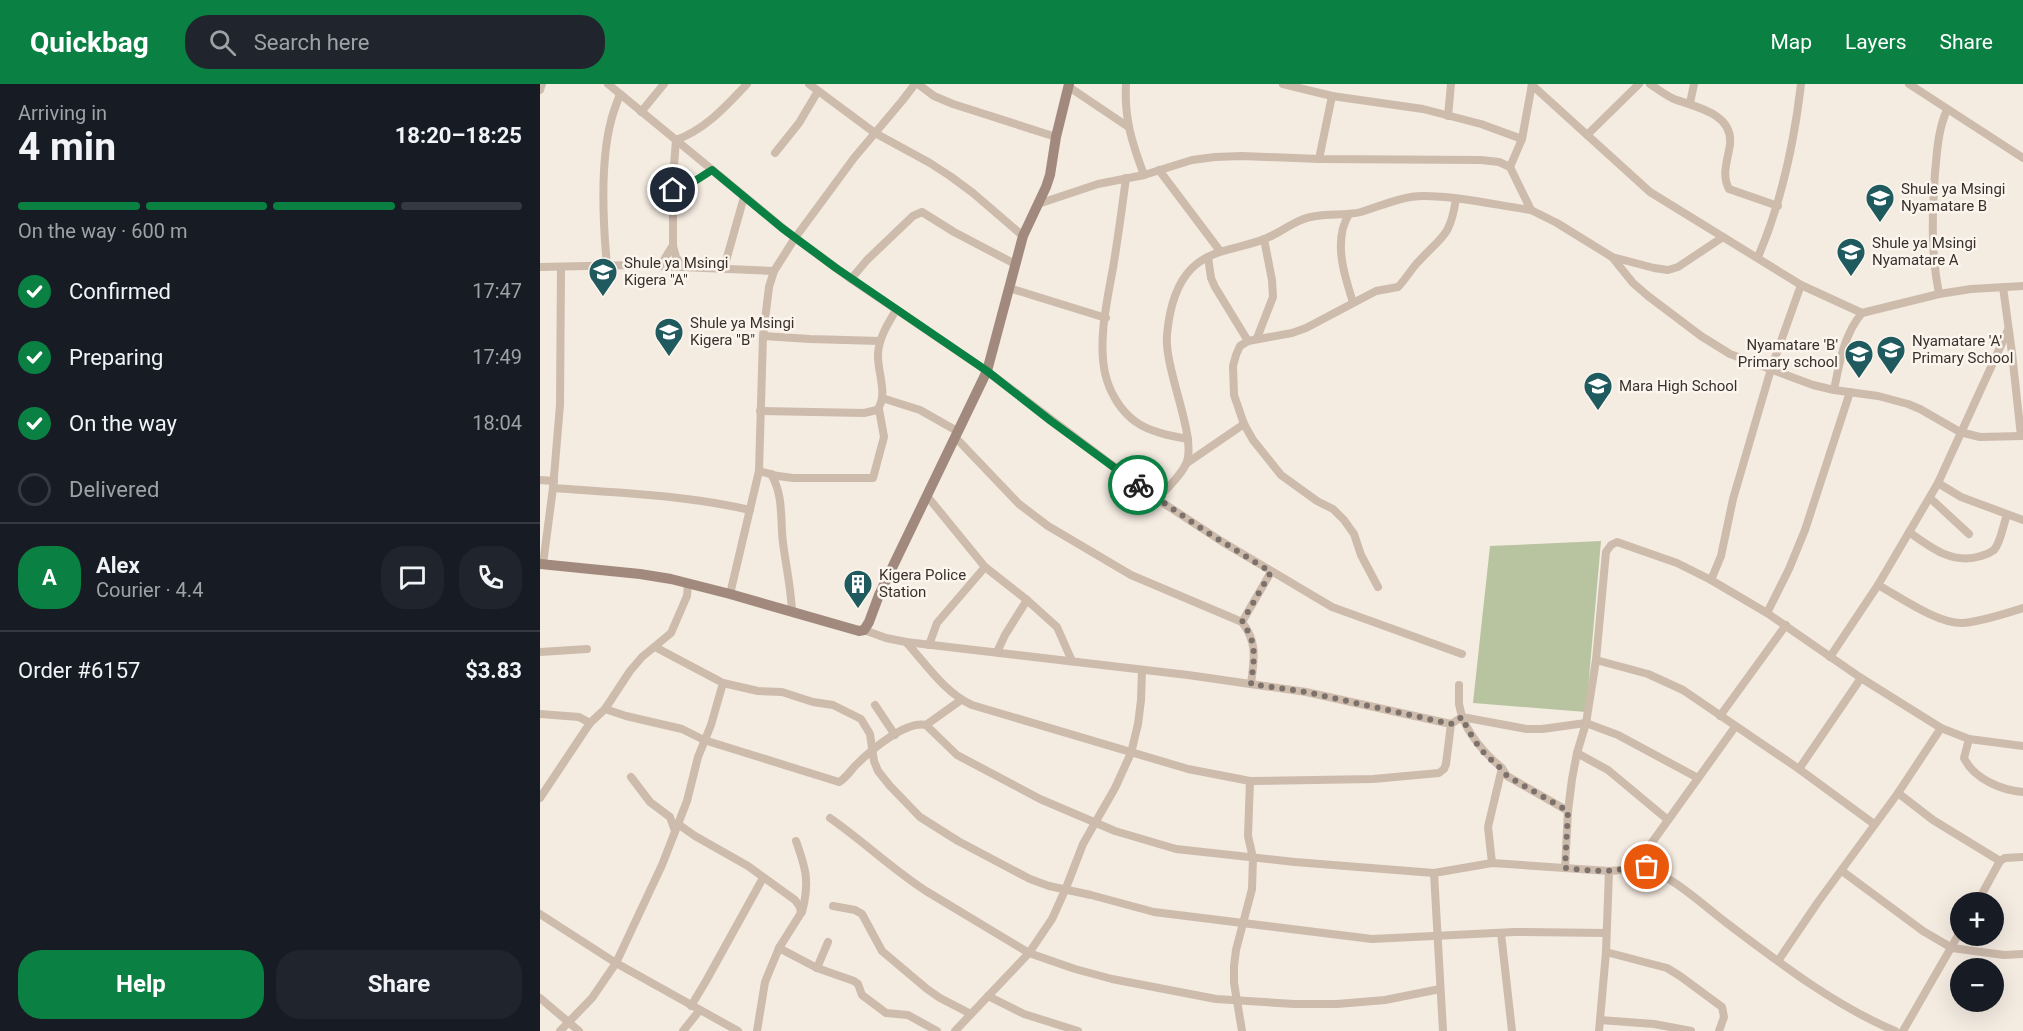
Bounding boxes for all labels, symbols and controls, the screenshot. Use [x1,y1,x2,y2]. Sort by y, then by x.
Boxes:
search box [185,15,605,69]
text: Quickbag [30,26,149,59]
icon: search [206,26,239,59]
text: Search here [254,30,369,55]
text: Map [1770,30,1812,54]
text: Layers [1845,30,1906,54]
text: Share [1939,30,1993,54]
text: Arriving in [18,101,107,125]
text: 18:20–18:25 [395,123,522,148]
text: 4 min [18,124,116,170]
pin [647,164,698,215]
icon: home [656,173,689,206]
place label: Shule ya Msingi Nyamatare B [1901,180,2005,215]
school or university icon: Shule ya Msingi Nyamatare B [1864,182,1896,224]
text: On the way · 600 m [18,219,187,243]
place label: Shule ya Msingi Nyamatare A [1872,234,1976,269]
school or university icon: Shule ya Msingi Nyamatare A [1835,236,1867,278]
place label: Shule ya Msingi Kigera "A" [624,254,728,289]
school or university icon: Shule ya Msingi Kigera "A" [587,256,619,298]
icon: check [18,275,51,308]
text: Confirmed [69,279,171,304]
text: 17:47 [472,279,522,303]
place label: Shule ya Msingi Kigera "B" [690,314,794,349]
school or university icon: Shule ya Msingi Kigera "B" [653,316,685,358]
place label: Nyamatare 'A' Primary School [1912,332,2013,367]
school or university icon: Nyamatare 'A' Primary School [1875,334,1907,376]
place label: Nyamatare 'B' Primary school [1738,336,1838,371]
school or university icon: Nyamatare 'B' Primary school [1843,338,1875,380]
icon: check [18,341,51,374]
text: Preparing [69,345,163,370]
text: 17:49 [472,345,522,369]
school or university icon: Mara High School [1582,370,1614,412]
place label: Mara High School [1619,377,1737,395]
icon: check [18,407,51,440]
text: On the way [69,411,177,436]
text: 18:04 [472,411,522,435]
courier [1108,455,1168,515]
icon: bike [1122,469,1155,502]
text: Delivered [69,477,159,502]
button: chat [381,546,444,609]
button: phone [459,546,522,609]
text: Alex [96,553,140,578]
text: A [42,565,57,590]
place label: Kigera Police Station [879,566,966,601]
building icon: Kigera Police Station [842,568,874,610]
text: Courier · 4.4 [96,578,203,602]
text: Order #6157 [18,658,140,683]
text: $3.83 [465,658,522,683]
pin [1621,841,1672,892]
icon: bag [1630,850,1663,883]
map controls [1950,892,2004,1012]
button: + [1950,892,2004,946]
button: Help [18,950,264,1019]
button: Share [276,950,522,1019]
button: − [1950,958,2004,1012]

